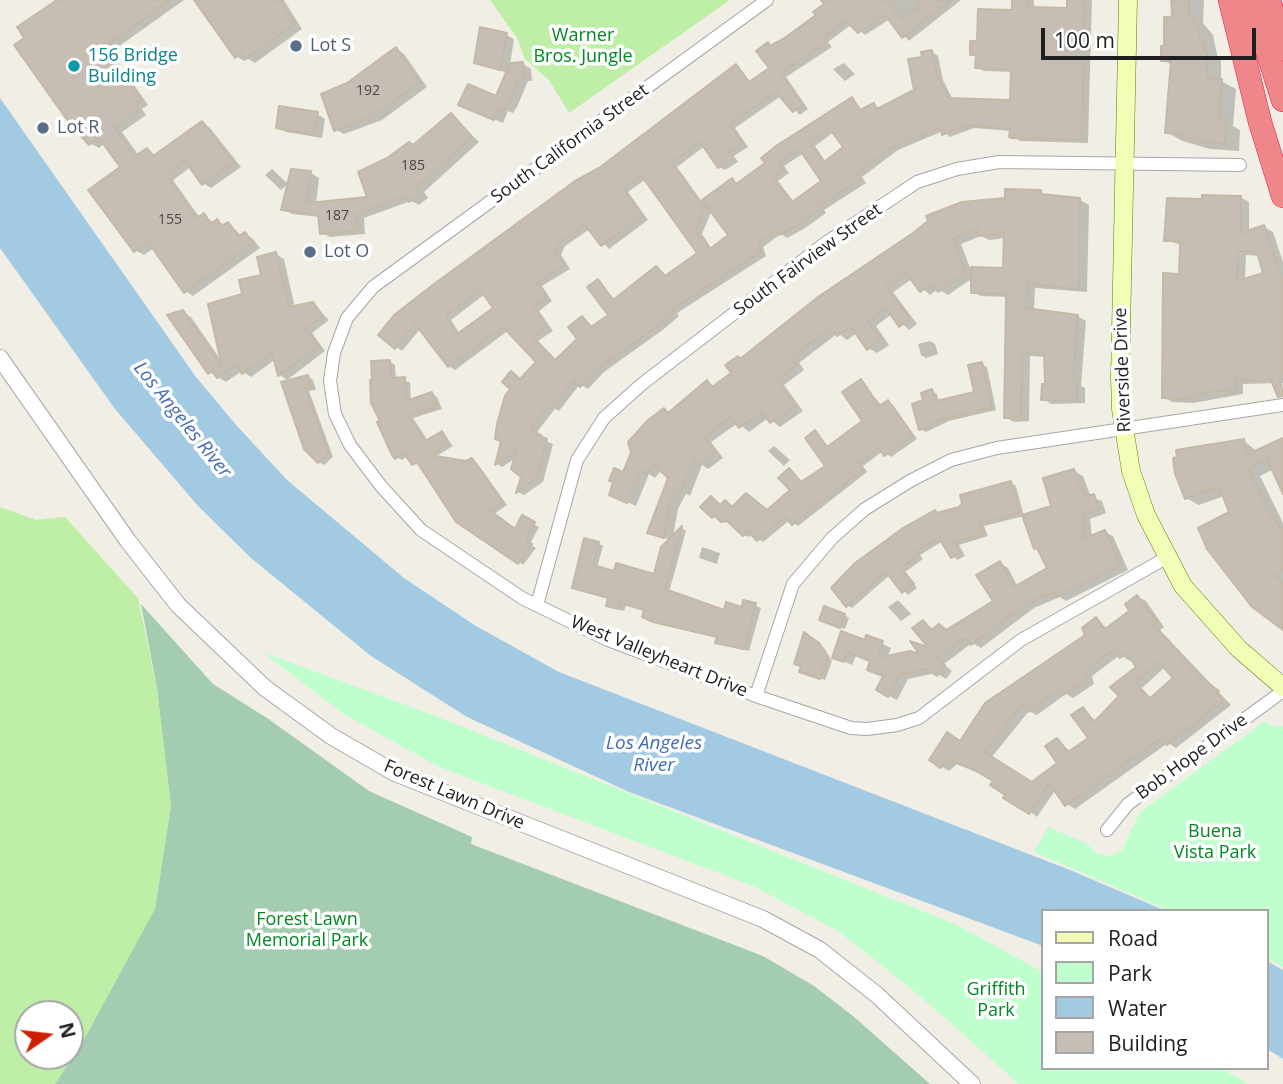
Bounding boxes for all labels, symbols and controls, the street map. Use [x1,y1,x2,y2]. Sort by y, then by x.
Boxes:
scale bar [1045,14,1260,58]
park label: Warner Bros. Jungle [533,25,633,68]
text: 100 m [1054,26,1115,54]
place label: Lot S [310,35,351,57]
marker: Lot S [288,38,304,54]
place label: 156 Bridge Building [88,45,178,88]
marker: 156 Bridge Building [66,58,82,74]
street label: South California Street [487,80,653,208]
house number: 192 [356,83,380,99]
place label: Lot R [57,117,99,139]
marker: Lot R [35,120,51,136]
house number: 185 [401,158,425,174]
street label: South Fairview Street [730,199,886,321]
house number: 187 [325,208,349,224]
house number: 155 [158,212,182,228]
place label: Lot O [324,241,369,263]
marker: Lot O [302,244,318,260]
street label: Riverside Drive [1110,307,1136,433]
water label: Los Angeles River [128,357,236,483]
street label: West Valleyheart Drive [567,612,751,702]
street label: Bob Hope Drive [1132,709,1252,805]
water label: Los Angeles River [606,733,702,777]
street label: Forest Lawn Drive [381,756,527,834]
park label: Buena Vista Park [1174,821,1256,864]
park label: Forest Lawn Memorial Park [246,909,368,951]
legend [1042,909,1269,1070]
text: Road [1108,924,1158,952]
text: Park [1108,959,1152,987]
park label: Griffith Park [966,979,1026,1021]
text: Water [1108,994,1167,1022]
north arrow [14,1000,84,1070]
text: N [53,1020,82,1041]
text: Building [1108,1029,1187,1057]

